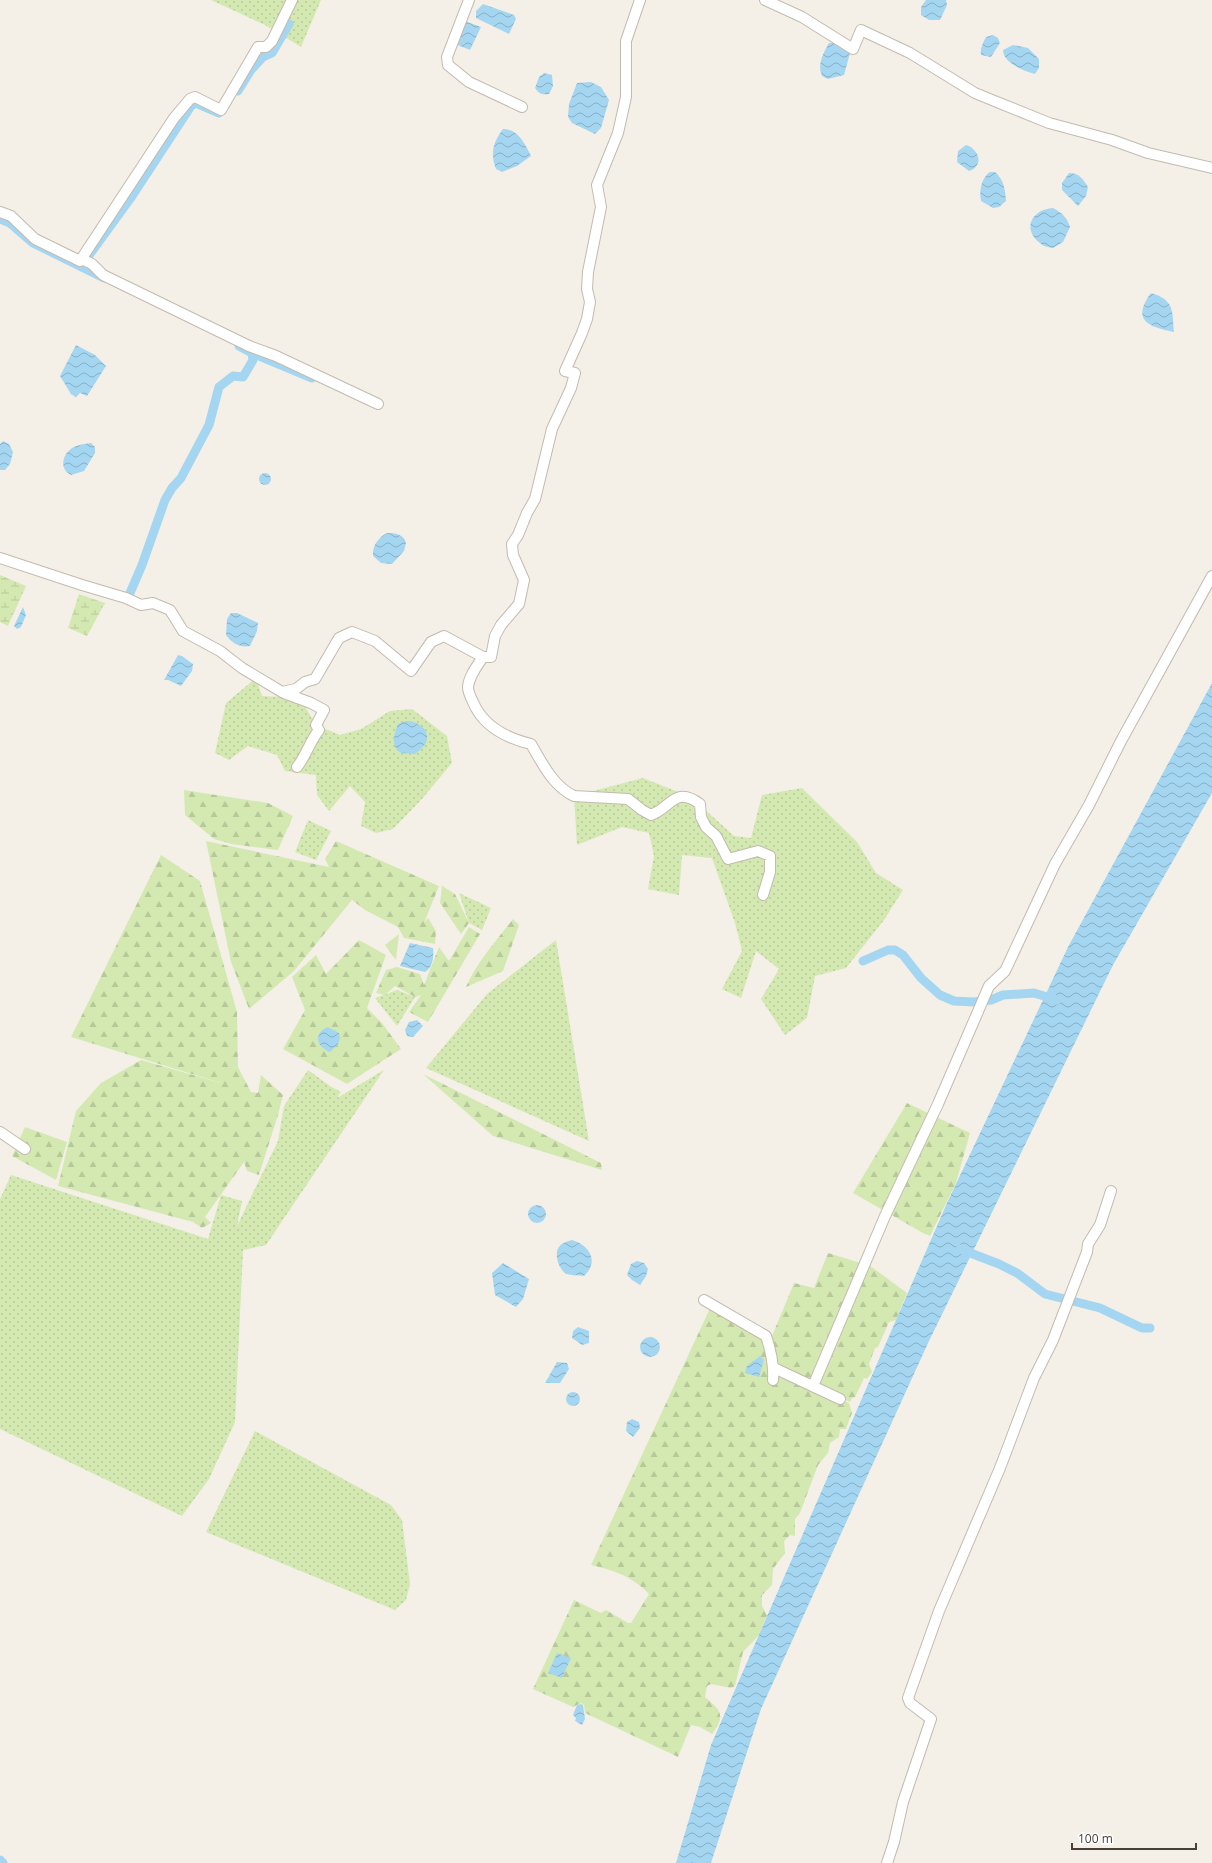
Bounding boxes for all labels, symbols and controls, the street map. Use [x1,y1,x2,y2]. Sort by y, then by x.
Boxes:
scale bar [1072,1825,1196,1851]
text: 100 m [1078,1830,1113,1847]

